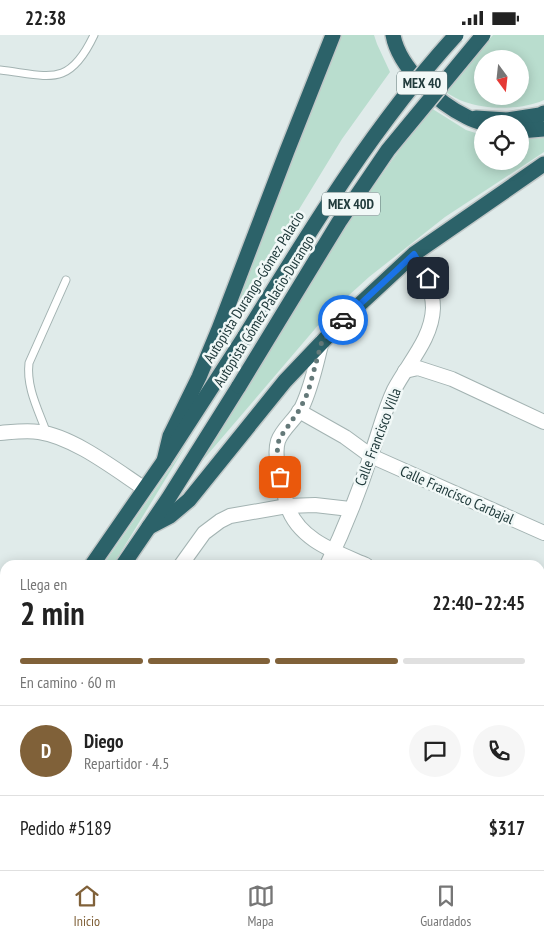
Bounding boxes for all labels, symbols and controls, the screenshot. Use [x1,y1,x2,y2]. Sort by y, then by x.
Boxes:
text: 22:38 [25,6,66,30]
north arrow [474,50,529,105]
map controls [474,50,529,170]
road number: MEX 40 [397,71,447,94]
button: locate [474,115,529,170]
road number: MEX 40D [322,192,380,215]
street label: Autopista Durango-Gómez Palacio [199,207,308,366]
street label: Autopista Gómez Palacio-Durango [209,231,318,390]
pin [407,257,449,299]
icon: home [414,264,442,292]
courier [318,295,368,345]
icon: car [329,306,357,334]
street label: Calle Francisco Villa [350,385,405,488]
pin [259,456,301,498]
street label: Calle Francisco Carbajal [397,461,517,528]
icon: bag [266,463,294,491]
text: Llega en [20,574,67,594]
text: 22:40–22:45 [432,591,525,615]
text: 2 min [20,592,85,634]
text: En camino · 60 m [20,672,116,692]
button: chat [409,725,461,777]
button: phone [473,725,525,777]
text: Diego [84,729,123,753]
text: D [41,739,51,763]
text: Repartidor · 4.5 [84,753,169,773]
text: Pedido #5189 [20,816,111,840]
text: $317 [489,816,525,840]
tab: Inicio [73,882,101,930]
tab: Mapa [247,882,275,930]
tab: Guardados [420,882,471,930]

